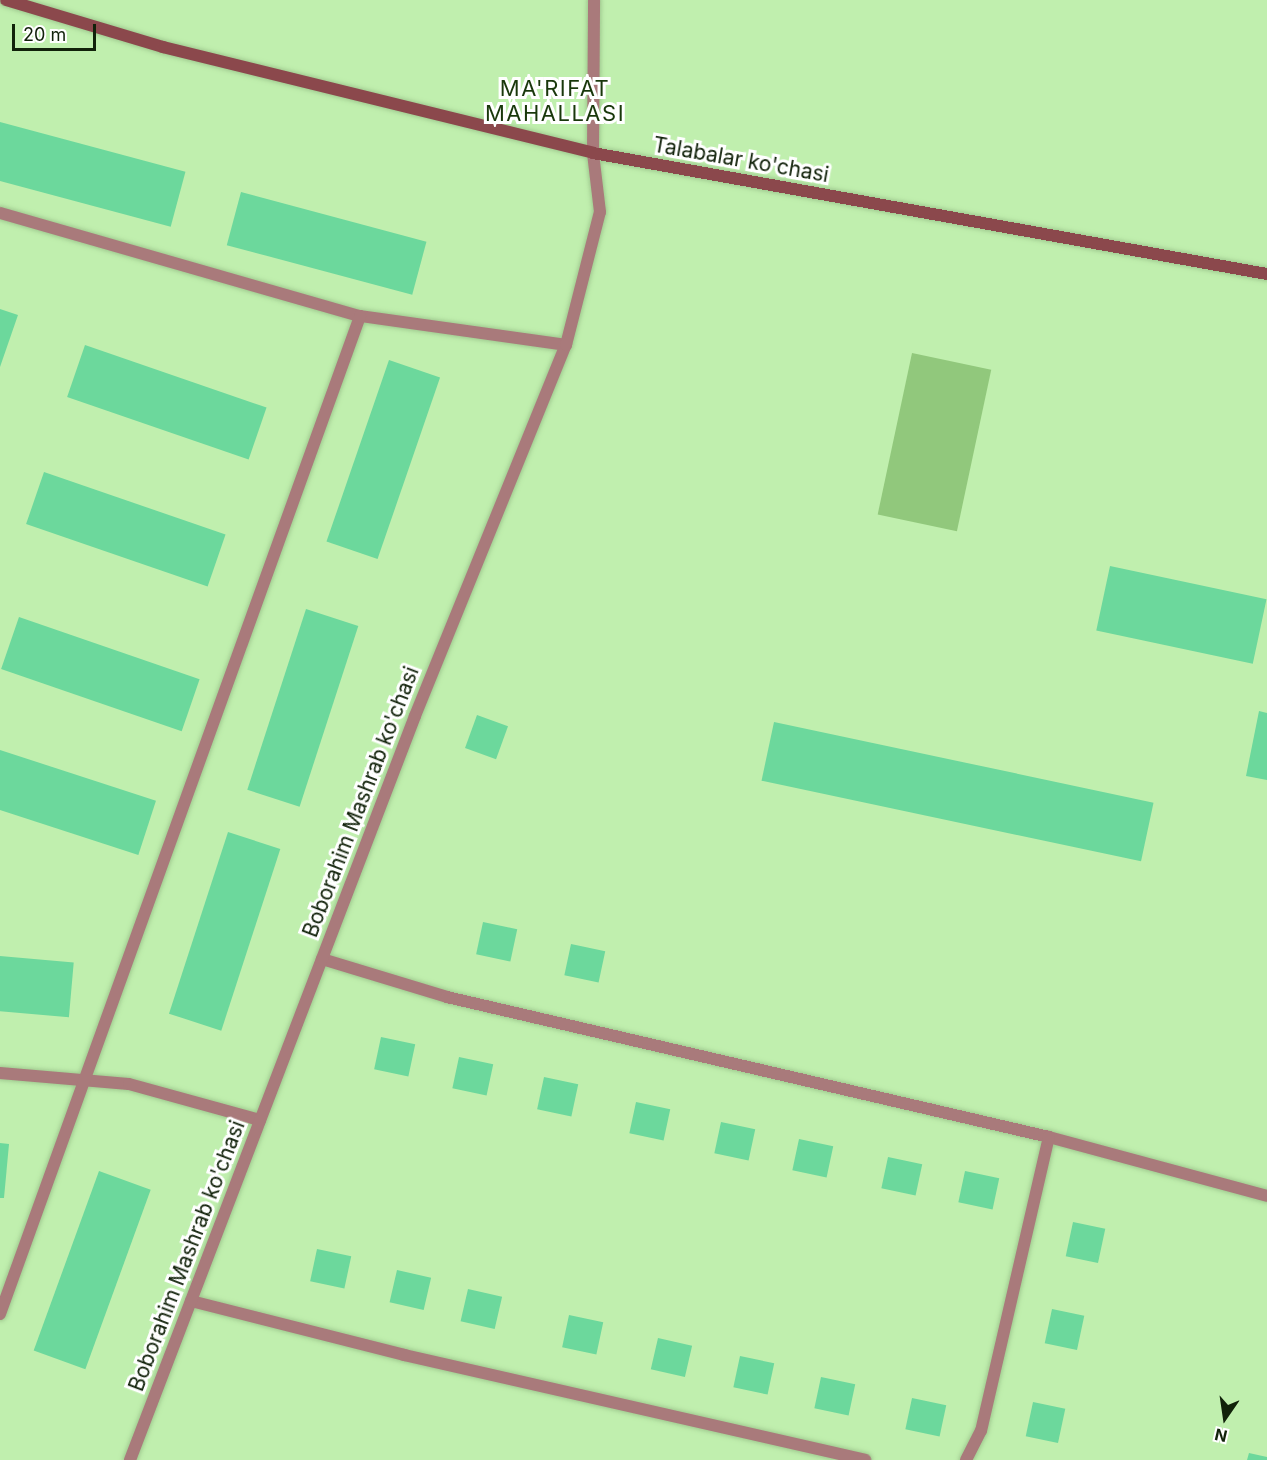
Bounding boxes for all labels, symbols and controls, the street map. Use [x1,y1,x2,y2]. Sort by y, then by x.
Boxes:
scale bar [15,12,99,50]
text: 20 m [23,24,66,45]
district label: MA'RIFAT MAHALLASI [485,75,625,126]
street label: Talabalar ko'chasi [651,132,831,188]
street label: Boborahim Mashrab ko'chasi [298,663,424,941]
street label: Boborahim Mashrab ko'chasi [124,1117,250,1395]
north arrow [1195,1388,1255,1448]
text: N [1213,1424,1229,1447]

